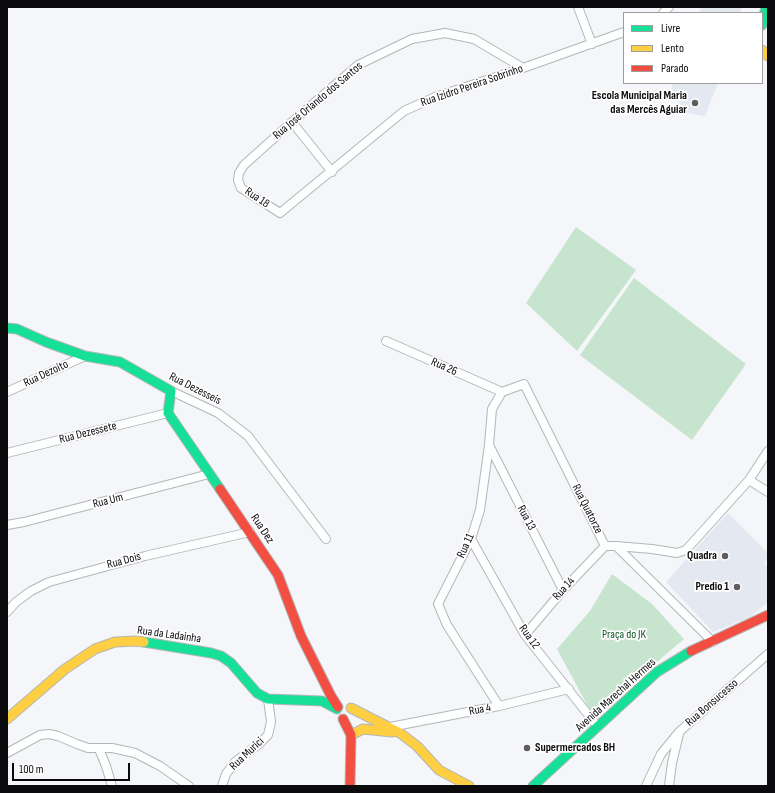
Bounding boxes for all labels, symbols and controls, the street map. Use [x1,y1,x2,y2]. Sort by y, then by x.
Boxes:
legend [623,12,763,84]
text: Livre [661,21,680,36]
text: Lento [661,41,684,56]
street label: Rua José Orlando dos Santos [270,59,366,143]
text: Parado [661,61,688,76]
street label: Rua Izidro Pereira Sobrinho [419,62,525,110]
place label: Escola Municipal Maria das Mercês Aguiar [592,89,687,117]
marker: Escola Municipal Maria das Mercês Aguiar [690,98,700,108]
street label: Rua 18 [242,185,272,211]
street label: Rua 26 [429,355,459,379]
street label: Rua Dezoito [21,357,71,391]
street label: Rua Dezesseis [167,370,223,408]
street label: Rua Dezessete [58,419,118,447]
street label: Rua Quatorze [568,482,606,536]
street label: Rua Um [91,490,125,512]
street label: Rua 13 [513,503,539,533]
street label: Rua Dez [247,512,277,546]
street label: Rua 11 [454,531,478,561]
place label: Quadra [687,549,717,563]
street label: Rua Dois [105,550,143,572]
marker: Quadra [720,551,730,561]
street label: Rua 14 [550,574,578,604]
place label: Predio 1 [695,580,729,594]
marker: Predio 1 [732,582,742,592]
street label: Rua 12 [515,622,543,652]
street label: Rua da Ladainha [136,623,202,647]
park label: Praça do JK [602,628,646,642]
street label: Avenida Marechal Hermes [573,655,659,735]
street label: Rua Bonsucesso [683,676,741,730]
street label: Rua 4 [468,701,492,719]
street label: Rua Murici [227,734,267,774]
place label: Supermercados BH [535,741,615,755]
marker: Supermercados BH [522,743,532,753]
scale bar [14,755,132,781]
text: 100 m [19,762,44,777]

